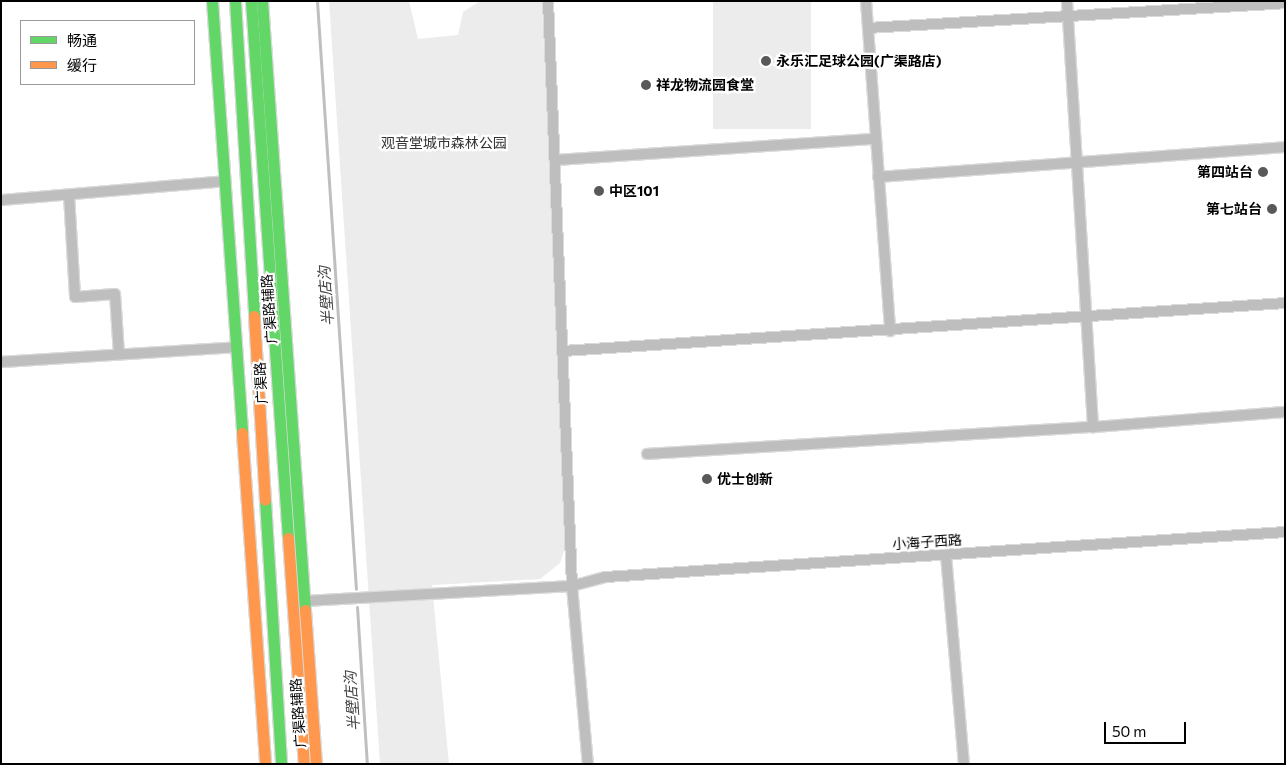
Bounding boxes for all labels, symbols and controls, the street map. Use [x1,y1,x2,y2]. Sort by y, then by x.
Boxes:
legend [20,20,195,85]
text: 畅通 [67,31,97,49]
place label: 永乐汇足球公园(广渠路店) [776,53,942,69]
marker: 永乐汇足球公园(广渠路店) [760,55,772,67]
text: 缓行 [67,56,97,74]
place label: 祥龙物流园食堂 [656,77,754,93]
marker: 祥龙物流园食堂 [640,79,652,91]
park label: 观音堂城市森林公园 [381,135,507,151]
place label: 第四站台 [1197,164,1253,180]
marker: 第四站台 [1257,166,1269,178]
place label: 中区101 [609,183,659,199]
marker: 中区101 [593,185,605,197]
place label: 第七站台 [1206,201,1262,217]
marker: 第七站台 [1266,203,1278,215]
water label: 半壁店沟 [315,265,337,327]
street label: 广渠路辅路 [258,273,280,345]
street label: 广渠路 [252,362,270,404]
place label: 优士创新 [717,471,773,487]
marker: 优士创新 [701,473,713,485]
street label: 小海子西路 [891,531,963,553]
water label: 半壁店沟 [341,670,363,732]
street label: 广渠路辅路 [287,677,309,749]
scale bar [1106,712,1188,744]
text: 50 m [1112,722,1146,740]

